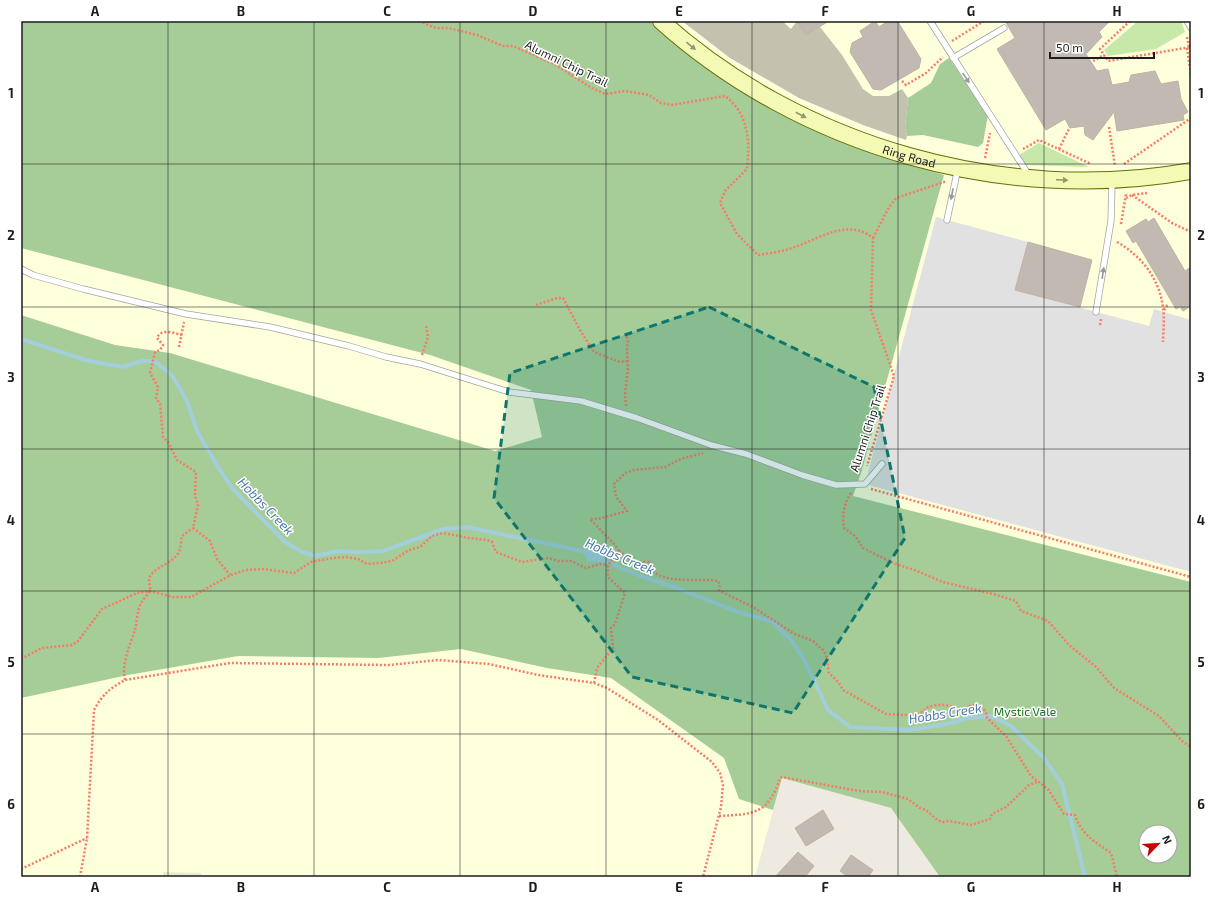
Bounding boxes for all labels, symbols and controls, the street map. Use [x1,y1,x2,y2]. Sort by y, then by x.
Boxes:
text: A [91,3,100,19]
text: B [237,3,245,19]
text: C [383,3,391,19]
text: D [529,3,538,19]
text: E [675,3,683,19]
text: F [821,3,829,19]
text: G [967,3,975,19]
text: H [1113,3,1122,19]
scale bar [1050,34,1154,60]
street label: Alumni Chip Trail [523,37,611,89]
text: 50 m [1056,40,1083,54]
one-way arrow [685,42,696,50]
one-way arrow [962,72,970,83]
text: 1 [8,85,14,101]
text: 1 [1198,85,1204,101]
one-way arrow [795,112,806,118]
street label: Ring Road [881,142,937,170]
one-way arrow [1056,177,1069,183]
one-way arrow [948,188,954,200]
text: 2 [7,227,15,243]
text: 2 [1197,227,1205,243]
one-way arrow [1100,267,1106,280]
text: 3 [7,369,15,385]
text: 3 [1197,369,1205,385]
street label: Alumni Chip Trail [846,382,888,473]
water label: Hobbs Creek [235,474,297,538]
text: 4 [7,512,15,528]
text: 4 [1197,512,1205,528]
water label: Hobbs Creek [583,534,657,578]
text: 5 [7,654,15,670]
text: 5 [1197,654,1205,670]
water label: Hobbs Creek [907,699,983,727]
park label: Mystic Vale [994,704,1056,718]
text: 6 [7,796,15,812]
text: 6 [1197,796,1205,812]
north arrow [1138,824,1178,864]
text: N [1160,833,1175,846]
text: A [91,879,100,895]
text: B [237,879,245,895]
text: C [383,879,391,895]
text: D [529,879,538,895]
text: E [675,879,683,895]
text: F [821,879,829,895]
text: G [967,879,975,895]
text: H [1113,879,1122,895]

